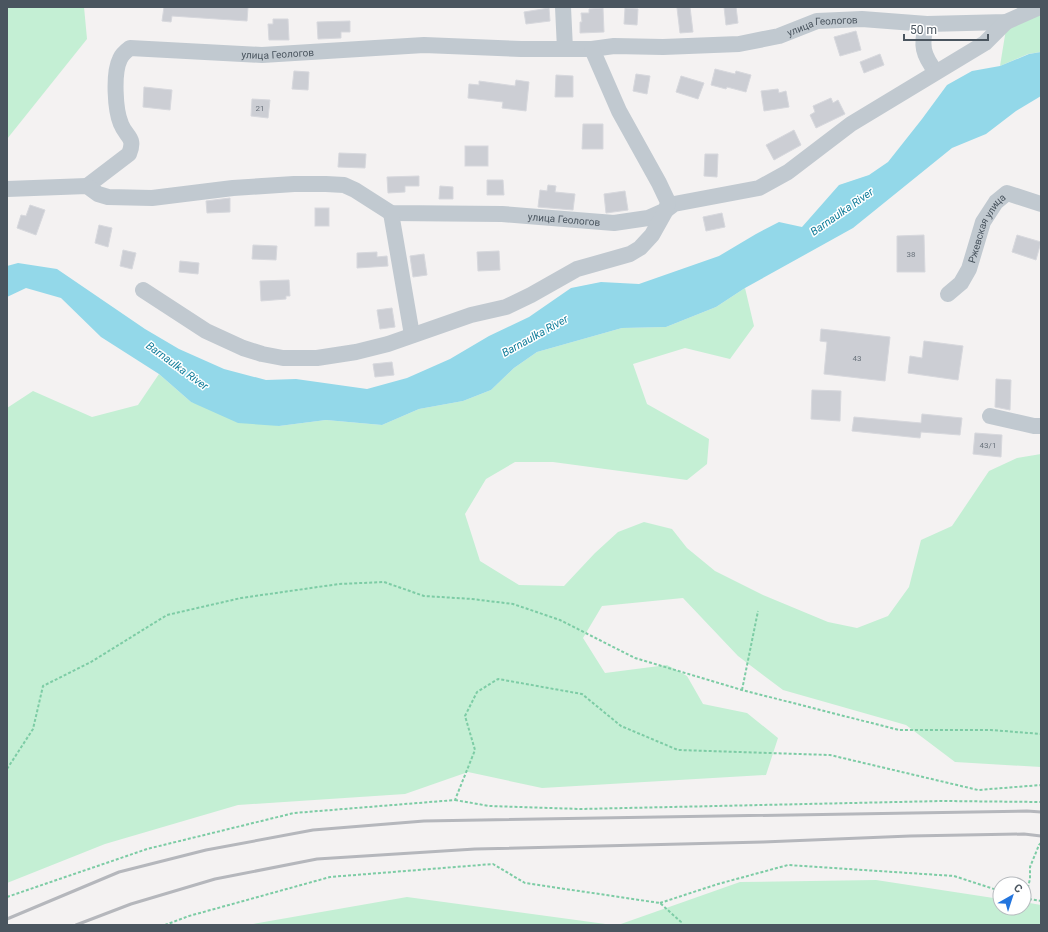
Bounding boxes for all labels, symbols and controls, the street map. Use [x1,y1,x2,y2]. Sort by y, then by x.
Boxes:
street label: улица Геологов [785,14,858,38]
scale bar [904,16,988,42]
text: 50 m [910,23,937,37]
street label: улица Геологов [241,46,315,61]
house number: 21 [256,104,265,113]
water label: Barnaulka River [808,185,876,238]
street label: Ржевская улица [966,191,1007,264]
street label: улица Геологов [527,211,601,227]
house number: 38 [907,250,916,259]
water label: Barnaulka River [500,312,571,360]
water label: Barnaulka River [143,339,211,393]
house number: 43 [853,354,862,363]
house number: 43/1 [980,441,996,450]
north arrow [992,876,1032,916]
text: С [1011,881,1025,896]

